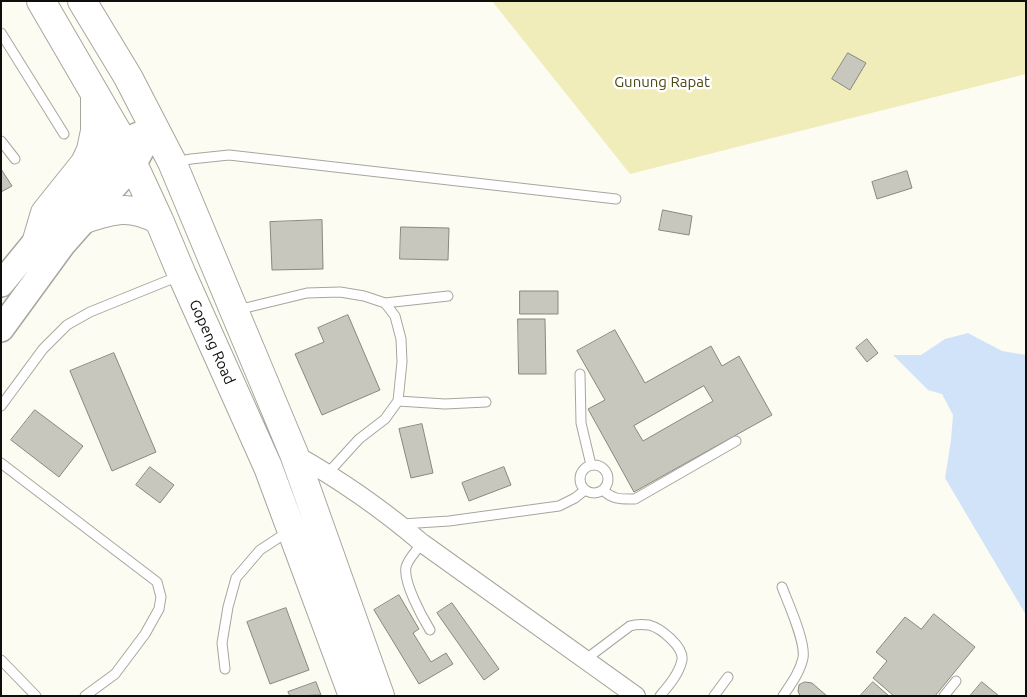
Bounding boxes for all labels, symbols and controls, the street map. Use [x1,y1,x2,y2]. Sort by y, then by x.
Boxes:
park label: Gunung Rapat [614,73,710,91]
street label: Gopeng Road [185,297,239,387]

